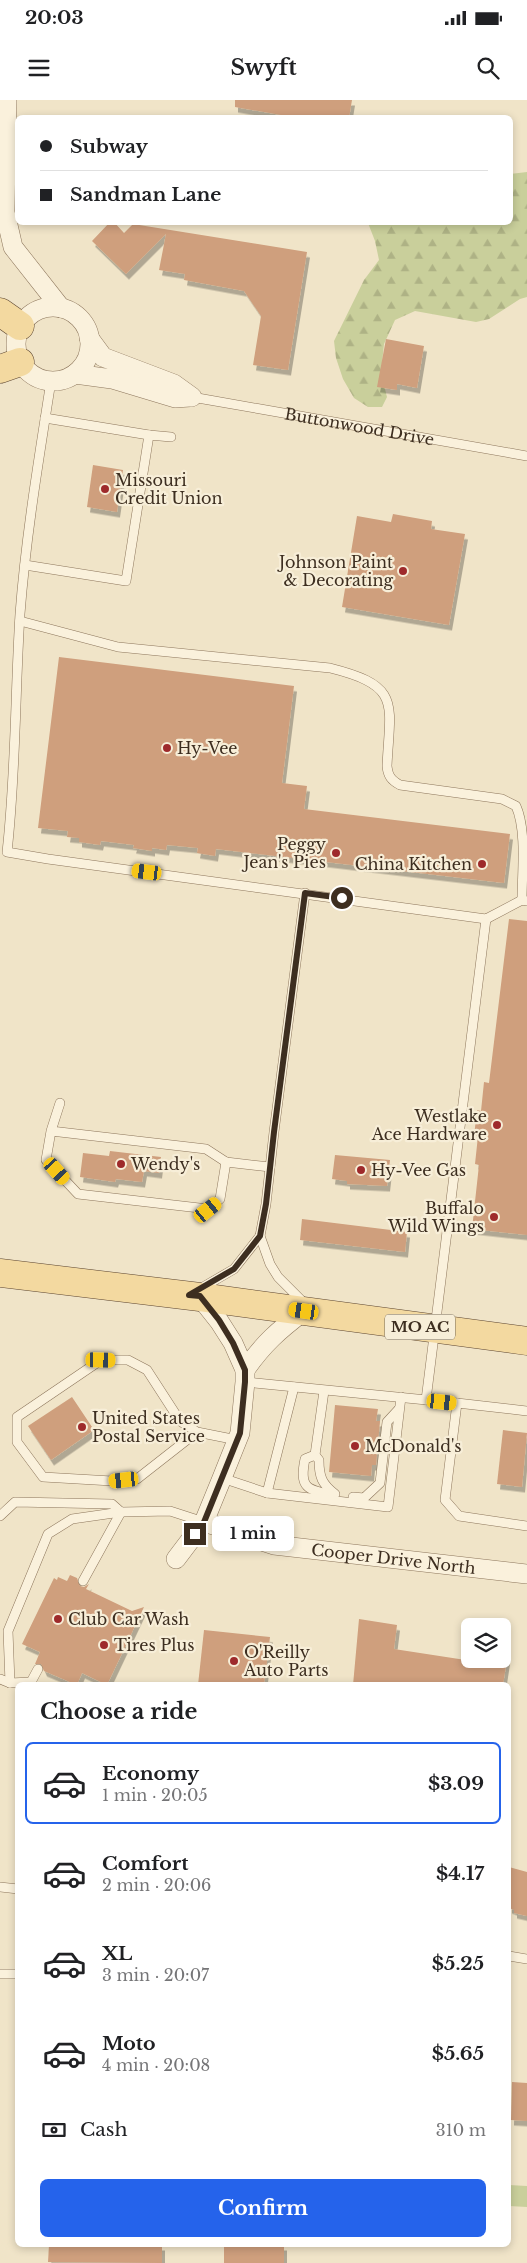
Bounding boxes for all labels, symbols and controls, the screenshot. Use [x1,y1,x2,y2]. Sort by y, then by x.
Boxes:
text: 20:03 [25,6,84,29]
icon: menu [25,54,53,82]
text: Swyft [230,54,297,81]
icon: search [474,54,502,82]
text: Subway [70,135,148,158]
text: Sandman Lane [70,183,221,206]
street label: Buttonwood Drive [283,403,436,449]
place label: Missouri Credit Union [115,470,223,508]
marker: Missouri Credit Union [99,483,111,495]
place label: Johnson Paint & Decorating [277,552,393,590]
marker: Johnson Paint & Decorating [397,565,409,577]
place label: Hy-Vee [177,738,238,758]
marker: Hy-Vee [161,742,173,754]
place label: Peggy Jean's Pies [241,834,327,872]
marker: Peggy Jean's Pies [330,847,342,859]
place label: China Kitchen [355,854,472,874]
marker: China Kitchen [476,858,488,870]
car [131,863,162,881]
route start [331,887,353,909]
place label: Westlake Ace Hardware [371,1106,487,1144]
marker: Westlake Ace Hardware [491,1119,503,1131]
place label: Wendy's [130,1154,200,1174]
car [41,1155,72,1187]
marker: Wendy's [115,1158,127,1170]
place label: Hy-Vee Gas [371,1160,466,1180]
marker: Hy-Vee Gas [355,1164,367,1176]
car [191,1195,224,1225]
place label: Buffalo Wild Wings [387,1198,484,1236]
marker: Buffalo Wild Wings [488,1211,500,1223]
car [288,1301,319,1321]
road number: MO AC [385,1314,455,1340]
car [85,1352,116,1368]
car [426,1393,457,1411]
place label: United States Postal Service [92,1408,205,1446]
marker: United States Postal Service [76,1421,88,1433]
place label: McDonald's [365,1436,462,1456]
marker: McDonald's [349,1440,361,1452]
car [108,1471,139,1489]
callout: 1 min [212,1516,295,1552]
route end [184,1523,206,1545]
text: 1 min [230,1523,276,1543]
street label: Cooper Drive North [310,1539,477,1578]
place label: Club Car Wash [68,1609,189,1629]
marker: Club Car Wash [52,1613,64,1625]
map controls [461,1618,511,1668]
button: layers [461,1618,511,1668]
place label: Tires Plus [114,1635,194,1655]
marker: Tires Plus [98,1639,110,1651]
place label: O'Reilly Auto Parts [243,1642,329,1680]
marker: O'Reilly Auto Parts [228,1655,240,1667]
text: Choose a ride [40,1698,197,1725]
icon: car [42,1761,87,1806]
text: Economy [102,1762,199,1785]
text: $3.09 [428,1772,484,1795]
text: 1 min · 20:05 [102,1785,207,1805]
icon: car [42,1851,87,1896]
text: Comfort [102,1852,189,1875]
text: $4.17 [436,1862,484,1885]
text: 2 min · 20:06 [102,1875,211,1895]
icon: car [42,1941,87,1986]
text: XL [102,1942,132,1965]
text: $5.25 [432,1952,484,1975]
text: 3 min · 20:07 [102,1965,209,1985]
icon: car [42,2031,87,2076]
text: Moto [102,2032,156,2055]
text: $5.65 [432,2042,484,2065]
text: 4 min · 20:08 [102,2055,210,2075]
icon: cash [40,2116,68,2144]
text: Cash [80,2118,127,2141]
text: 310 m [436,2120,486,2140]
button: Confirm [40,2179,486,2237]

